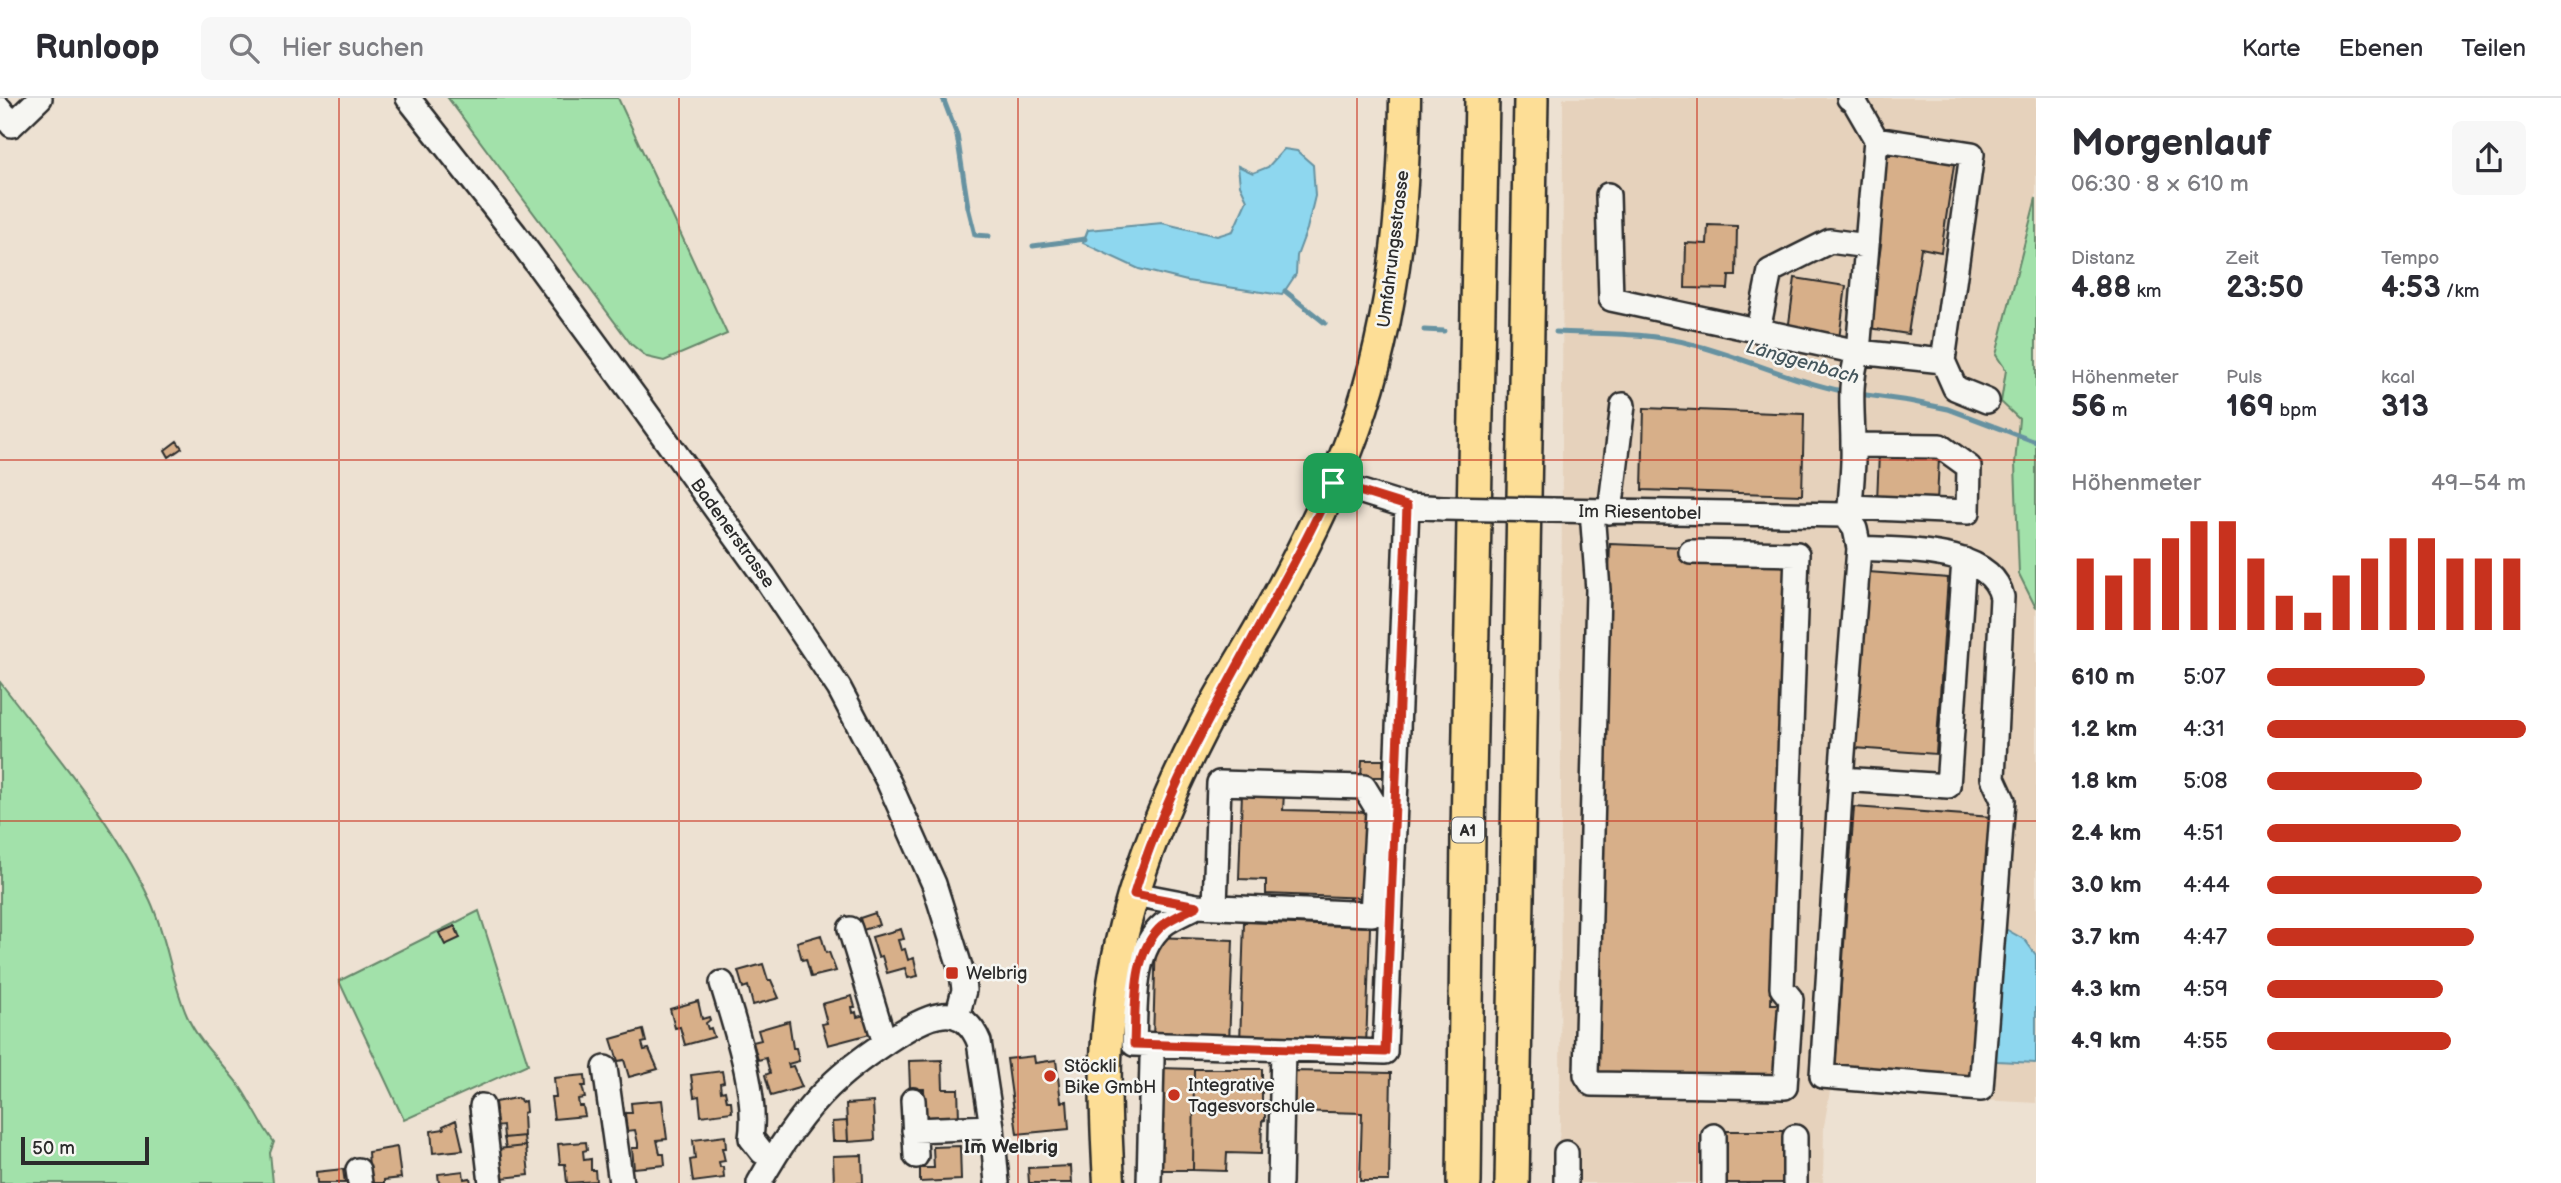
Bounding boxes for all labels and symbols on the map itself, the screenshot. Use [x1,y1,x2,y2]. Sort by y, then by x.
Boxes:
street label: Umfahrungsstrasse [1373,169,1414,329]
water label: Länggenbach [1743,335,1862,390]
pin [1303,453,1363,513]
street label: Badenerstrasse [686,474,780,592]
street label: Im Riesentobel [1578,501,1702,524]
road number: A1 [1452,818,1484,842]
place label: Welbrig [966,963,1027,984]
marker: Welbrig [944,965,960,981]
place label: Stöckli Bike GmbH [1064,1056,1156,1098]
marker: Stöckli Bike GmbH [1042,1068,1058,1084]
place label: Integrative Tagesvorschule [1188,1075,1316,1117]
marker: Integrative Tagesvorschule [1166,1087,1182,1103]
scale bar [21,1134,149,1166]
district label: Im Welbrig [964,1136,1058,1159]

